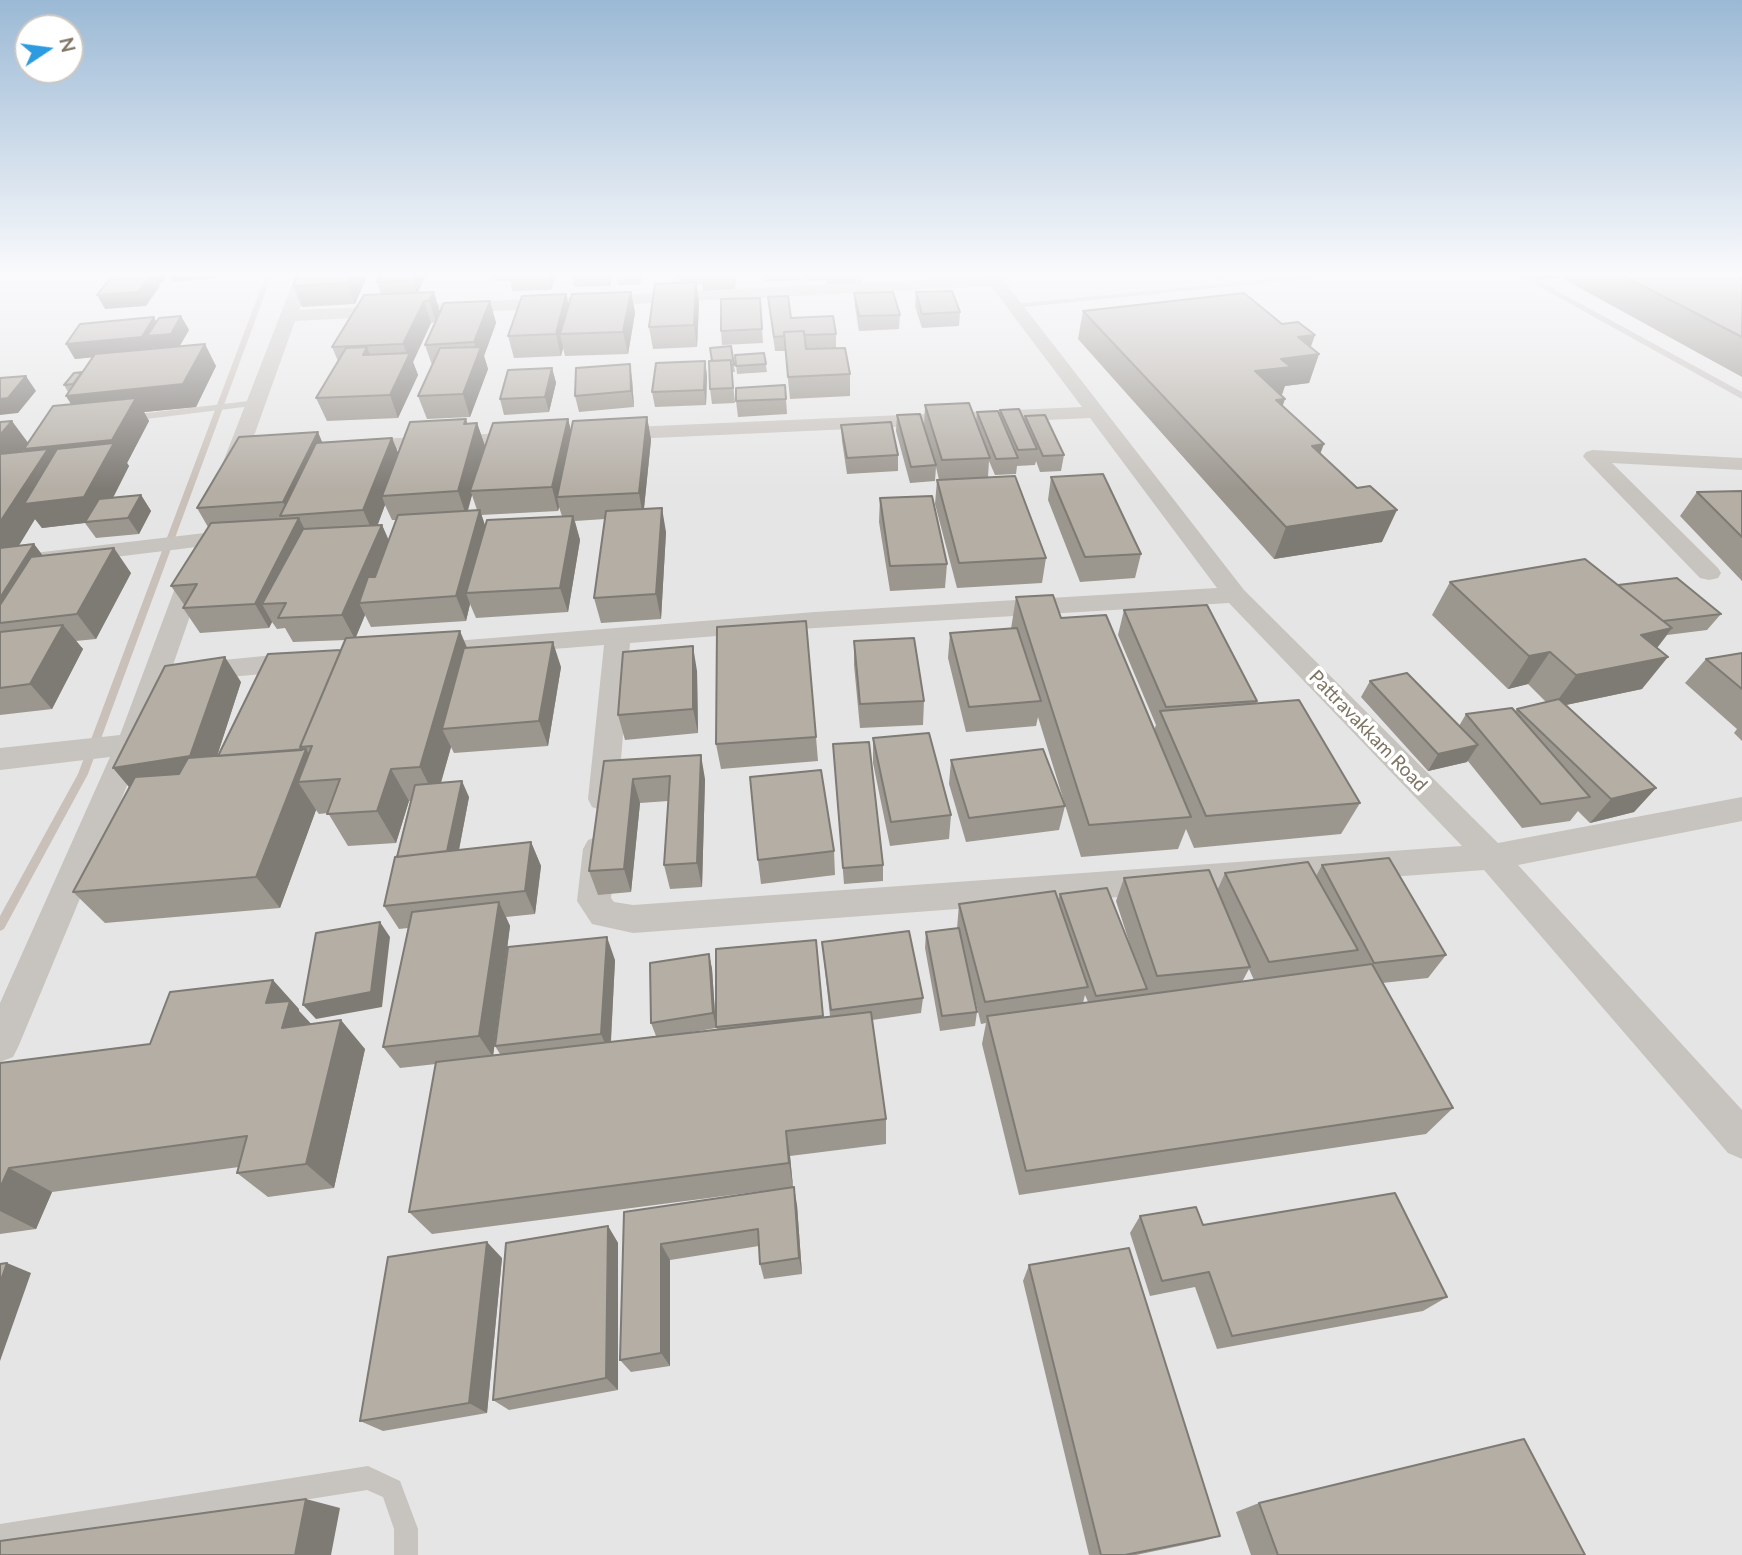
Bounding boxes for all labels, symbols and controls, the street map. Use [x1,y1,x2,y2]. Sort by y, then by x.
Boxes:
north arrow [14,14,84,84]
text: N [55,35,81,54]
street label: Pattravakkam Road [1304,666,1432,796]

